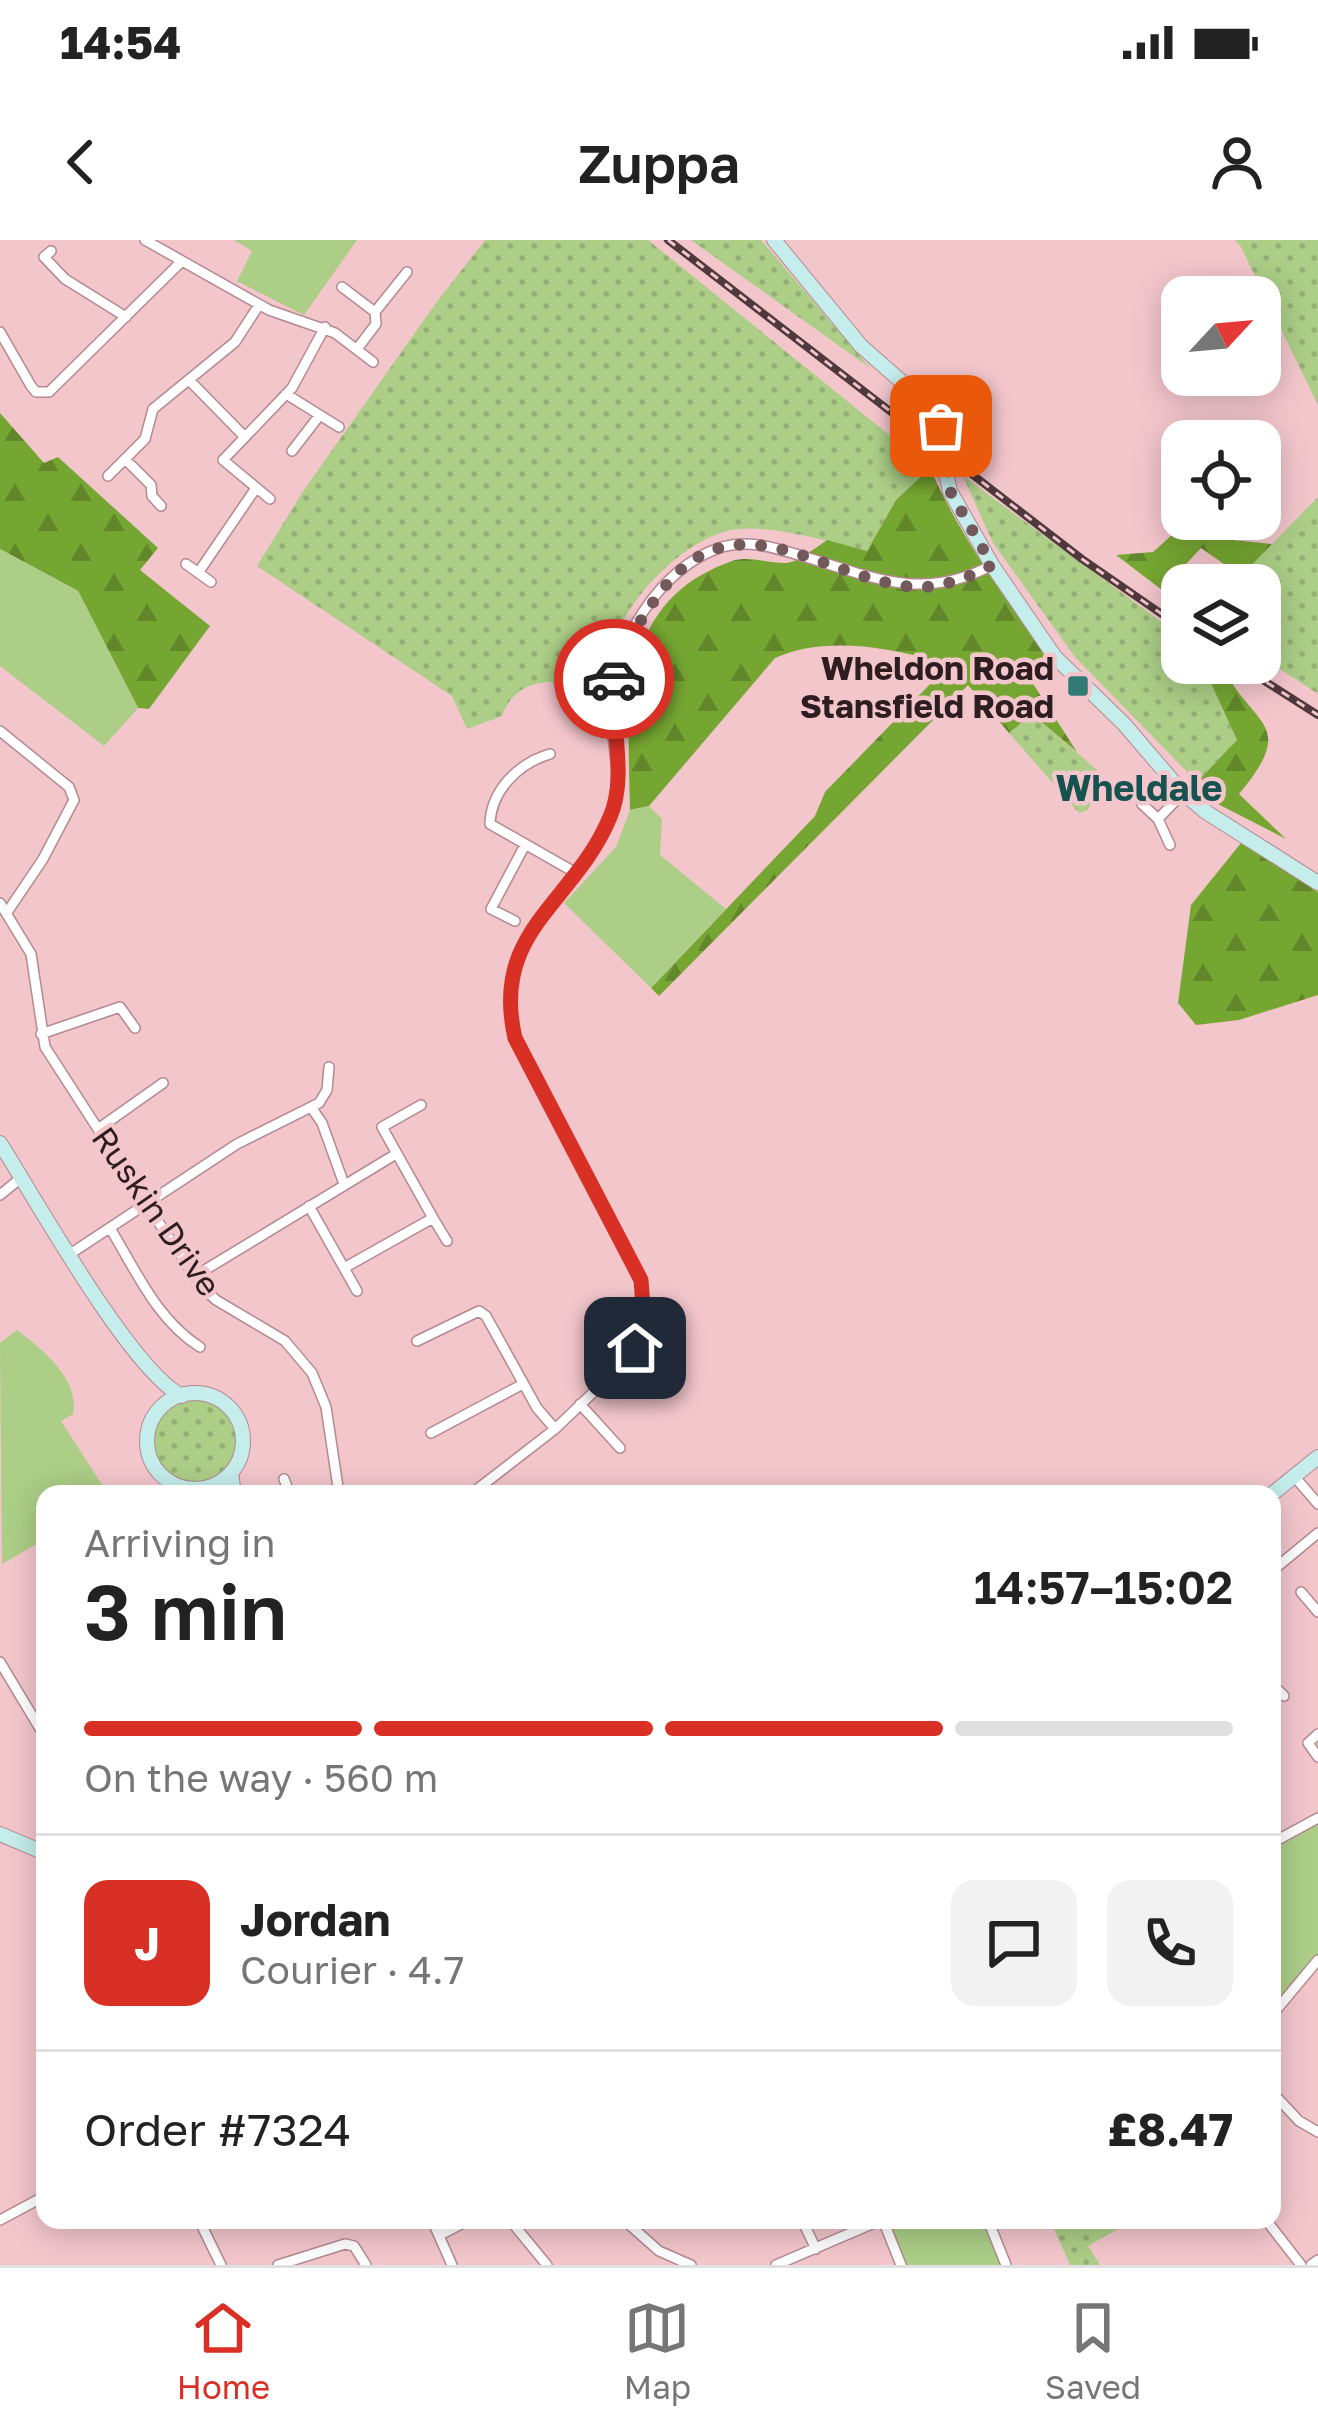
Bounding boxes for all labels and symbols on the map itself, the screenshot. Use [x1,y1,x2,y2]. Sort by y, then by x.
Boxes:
north arrow [1161,276,1281,396]
pin [890,375,992,477]
courier [554,619,674,739]
place label: Wheldon Road Stansfield Road [800,648,1054,725]
marker: Wheldon Road Stansfield Road [1065,673,1091,699]
district label: Wheldale [1055,766,1223,809]
street label: Ruskin Drive [85,1119,229,1303]
pin [584,1297,686,1399]

